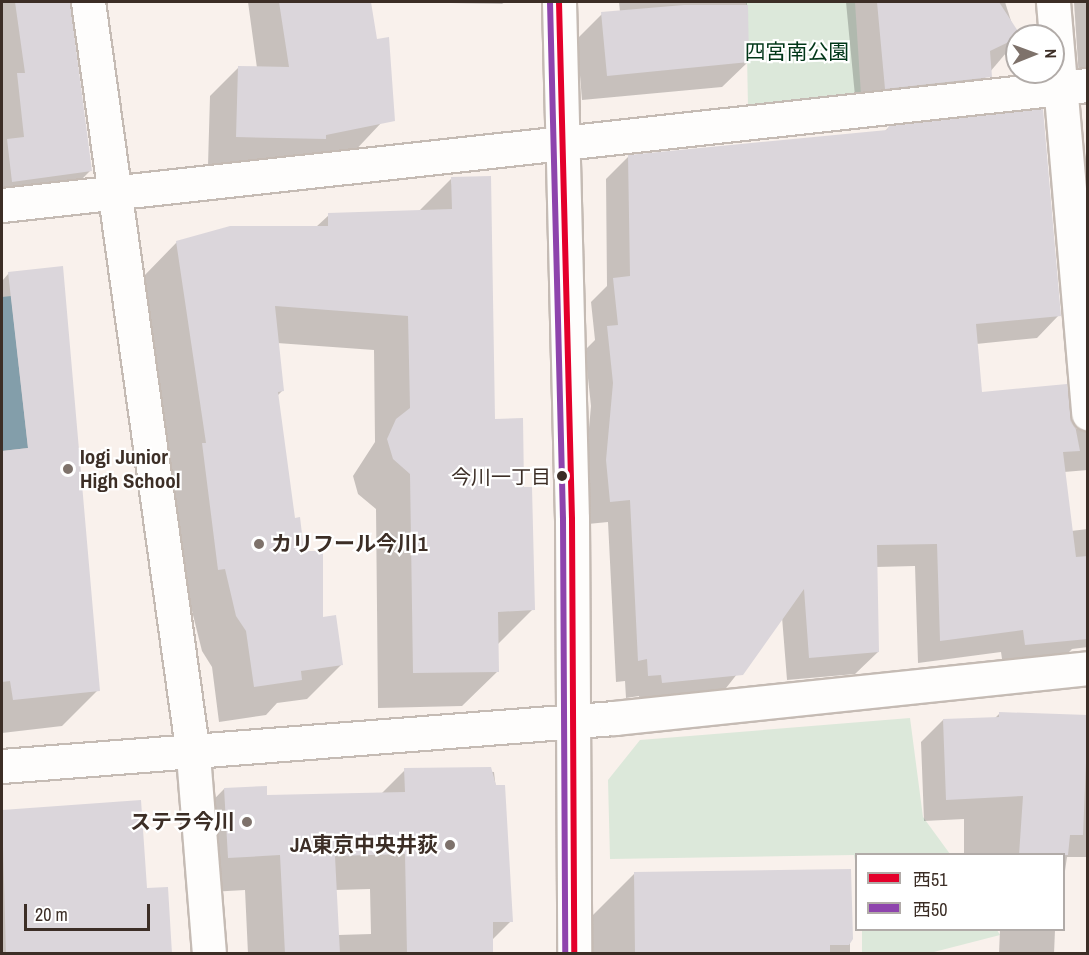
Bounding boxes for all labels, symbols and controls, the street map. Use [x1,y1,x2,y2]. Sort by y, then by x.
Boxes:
north arrow [1005,24,1065,84]
park label: 四宮南公園 [745,39,849,65]
text: N [1040,49,1062,59]
place label: Iogi Junior High School [80,444,180,494]
marker: Iogi Junior High School [61,462,75,476]
place label: 今川一丁目 [451,464,551,488]
marker: 今川一丁目 [556,470,568,482]
place label: カリフール今川1 [271,531,428,557]
marker: カリフール今川1 [252,537,266,551]
place label: ステラ今川 [130,809,235,835]
marker: ステラ今川 [240,815,254,829]
place label: JA東京中央井荻 [290,832,438,858]
marker: JA東京中央井荻 [443,838,457,852]
legend [855,853,1065,931]
text: 西51 [913,867,947,892]
scale bar [27,892,153,930]
text: 西50 [913,897,947,922]
text: 20 m [35,902,68,927]

